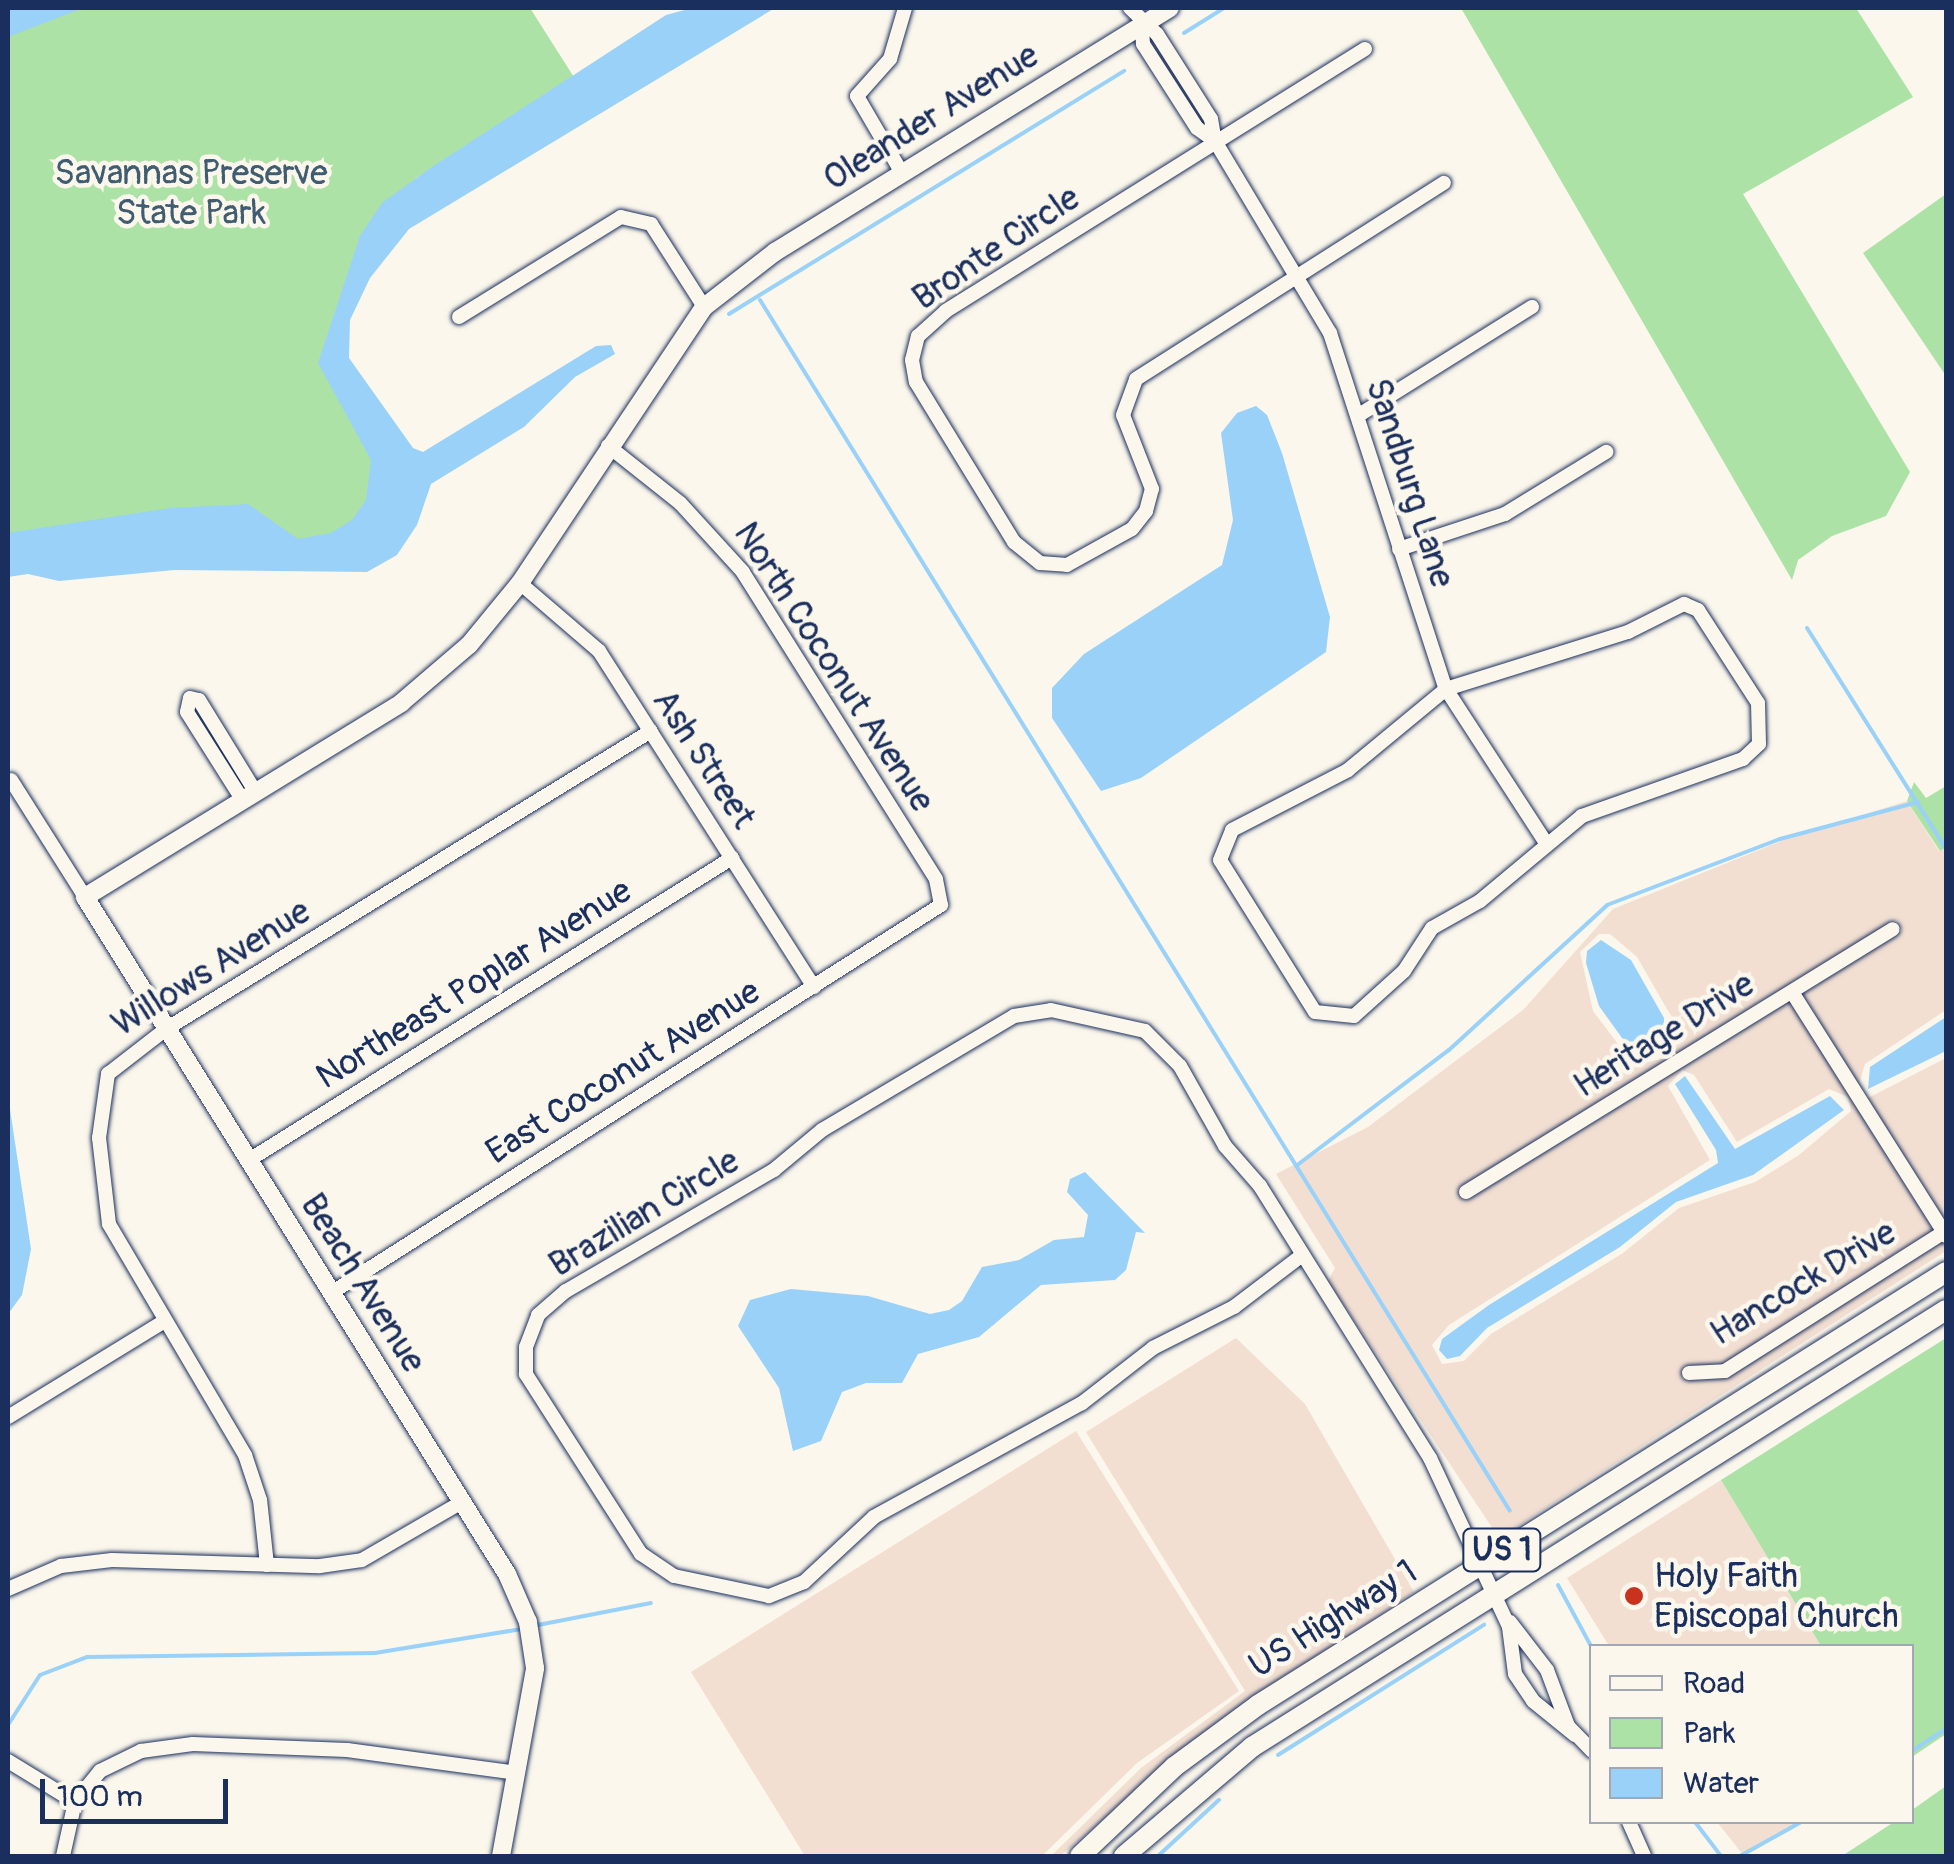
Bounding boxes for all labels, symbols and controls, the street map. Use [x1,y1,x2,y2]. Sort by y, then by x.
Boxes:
street label: Oleander Avenue [816,34,1046,200]
park label: Savannas Preserve State Park [55,152,327,234]
street label: Bronte Circle [905,177,1087,319]
street label: Sandburg Lane [1356,373,1464,593]
street label: North Coconut Avenue [725,515,943,819]
street label: Ash Street [644,682,764,836]
street label: Northeast Poplar Avenue [309,870,639,1098]
street label: Willows Avenue [104,890,318,1046]
street label: Heritage Drive [1566,963,1762,1107]
street label: East Coconut Avenue [478,971,768,1173]
street label: Brazilian Circle [542,1140,746,1286]
street label: Beach Avenue [291,1186,435,1380]
street label: Hancock Drive [1703,1211,1903,1355]
road number: US 1 [1462,1523,1542,1577]
street label: US Highway 1 [1241,1551,1425,1687]
place label: Holy Faith Episcopal Church [1654,1555,1899,1637]
marker: Holy Faith Episcopal Church [1623,1585,1645,1607]
legend [1589,1644,1914,1824]
text: Road [1683,1665,1745,1702]
text: Park [1683,1715,1736,1752]
scale bar [45,1759,232,1821]
text: Water [1683,1765,1759,1802]
text: 100 m [57,1778,143,1815]

